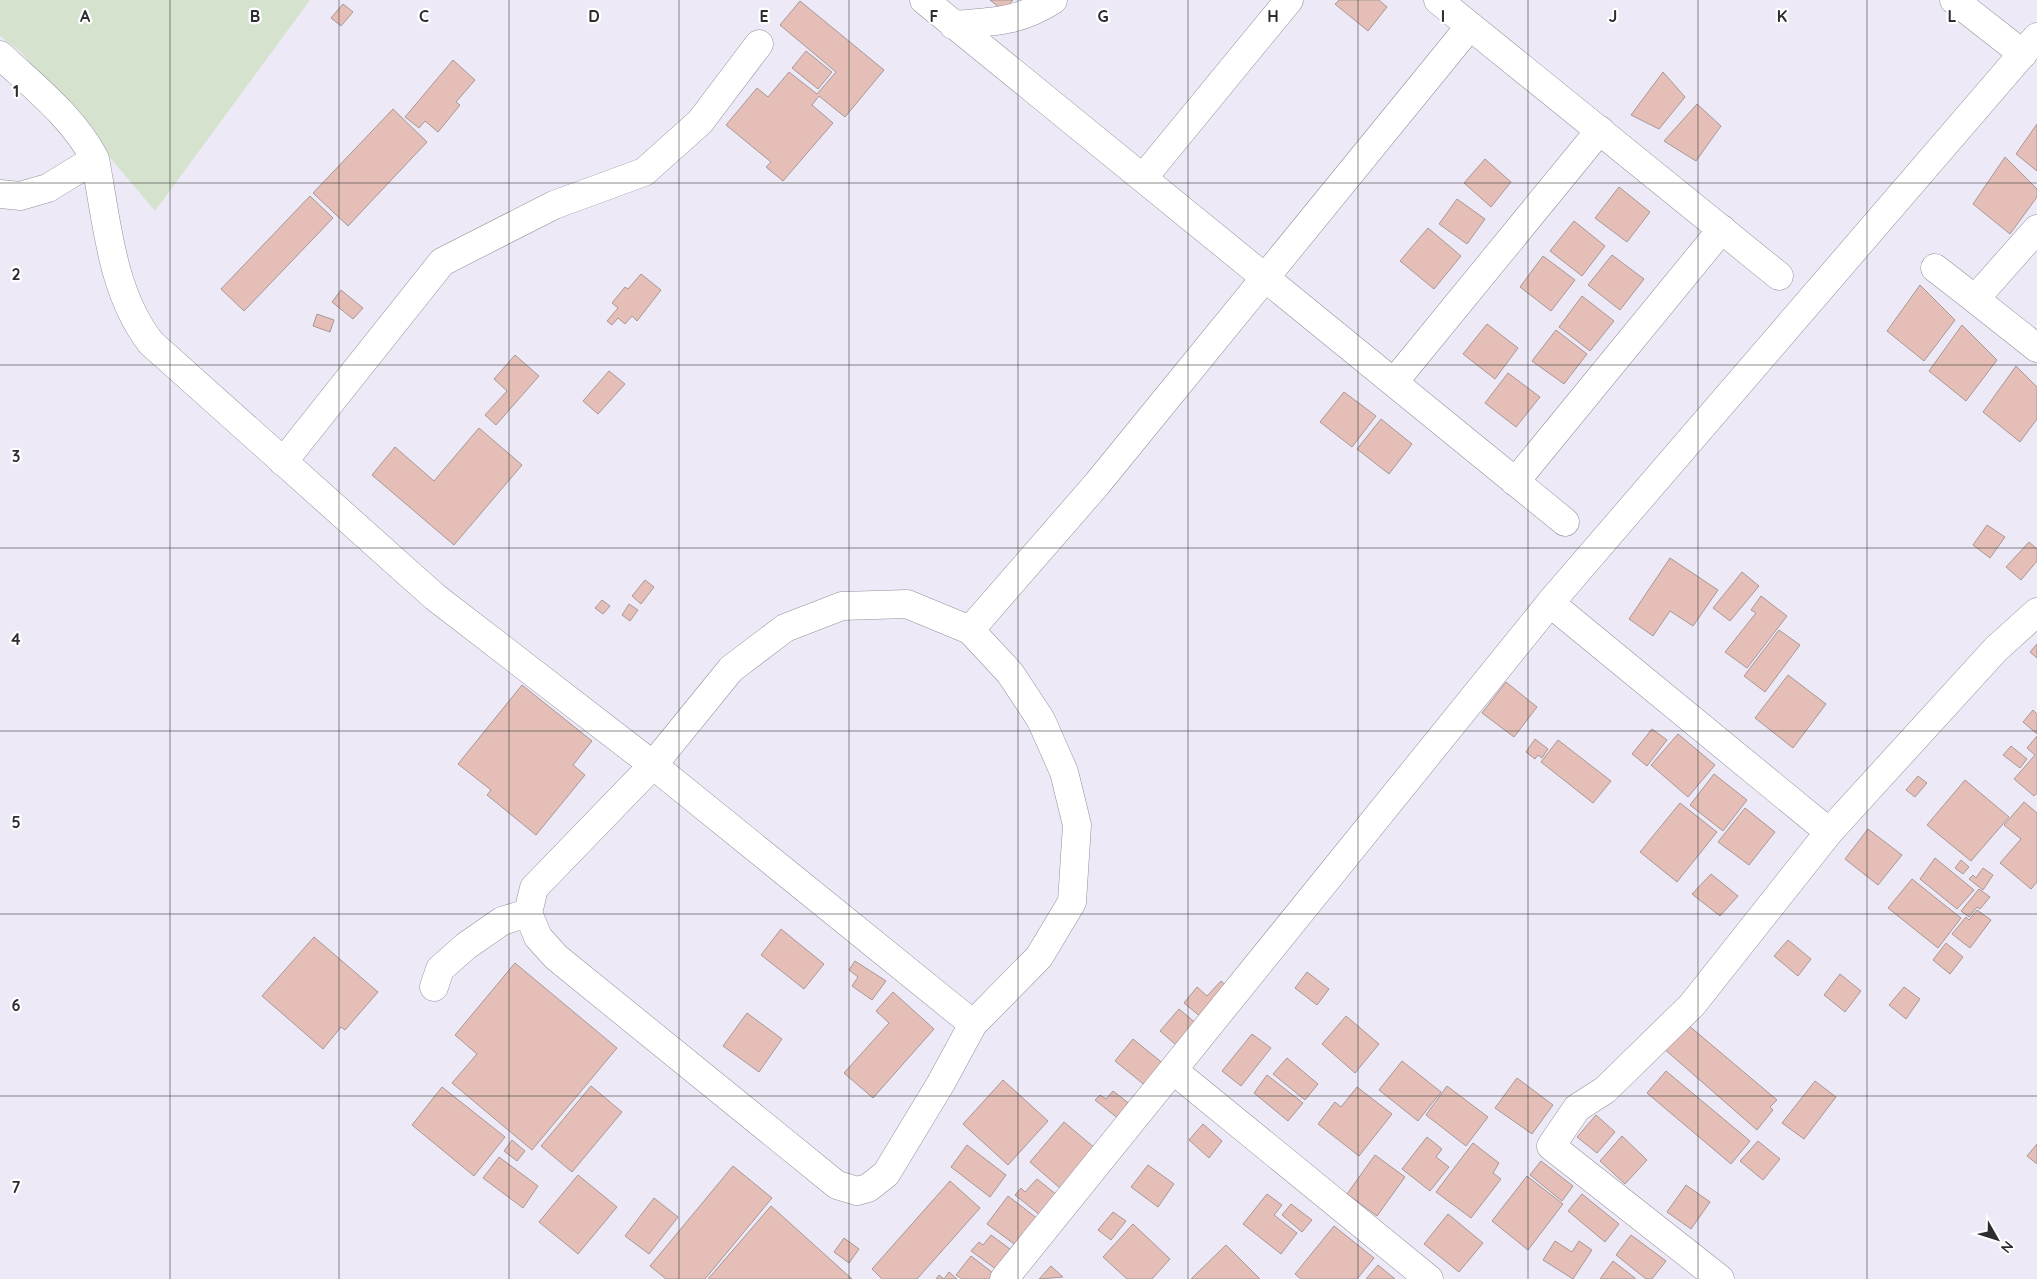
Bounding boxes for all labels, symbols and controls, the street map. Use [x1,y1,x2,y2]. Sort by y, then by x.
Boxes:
text: A [80,6,91,26]
text: B [250,6,260,26]
text: C [419,6,429,26]
text: D [588,6,600,26]
text: E [759,6,769,26]
text: F [930,6,939,26]
text: G [1097,6,1109,26]
text: H [1267,6,1279,26]
text: I [1441,6,1445,26]
text: J [1609,6,1617,26]
text: K [1777,6,1787,26]
text: L [1948,6,1957,26]
text: 1 [13,81,19,101]
text: 2 [11,264,21,284]
text: 3 [12,446,20,466]
text: 4 [11,629,21,649]
text: 5 [11,812,21,832]
text: 6 [12,995,21,1015]
text: 7 [12,1177,21,1197]
north arrow [1972,1214,2022,1264]
text: N [1997,1238,2017,1257]

